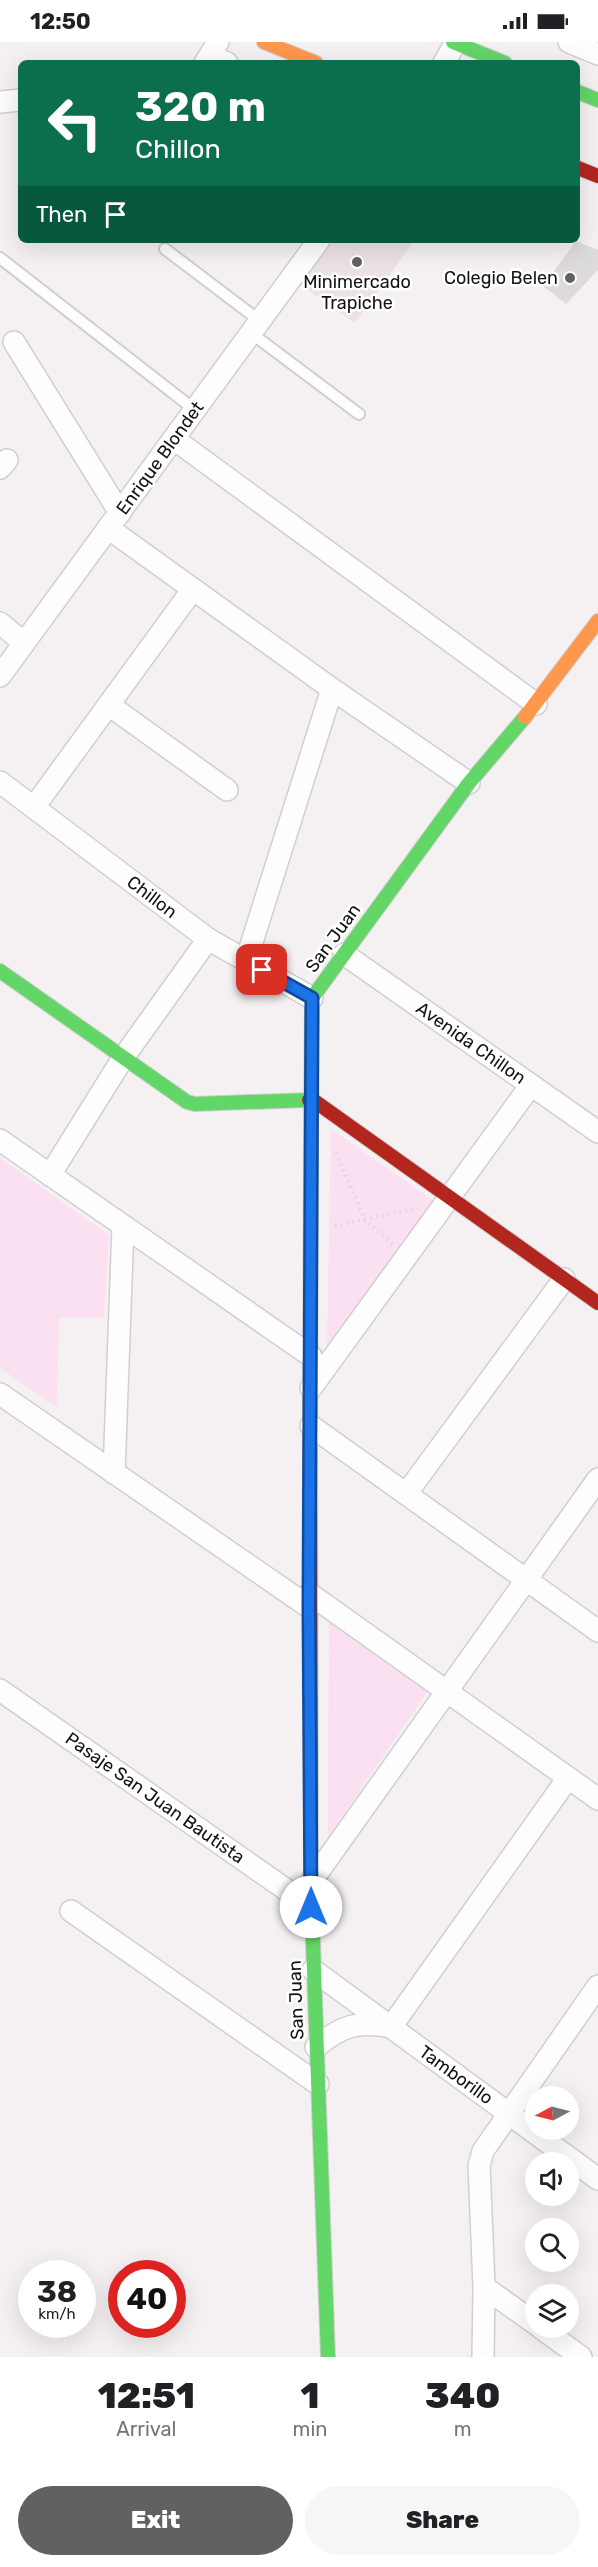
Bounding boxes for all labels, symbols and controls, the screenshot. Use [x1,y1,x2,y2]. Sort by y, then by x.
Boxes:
text: 12:50 [30,8,91,35]
text: 320 m [135,82,266,132]
icon: left [36,84,114,162]
text: Chillon [135,133,221,165]
icon: arrive [99,198,132,231]
text: Then [36,201,87,228]
marker: Minimercado Trapiche [350,255,364,269]
place label: Colegio Belen [444,267,558,289]
place label: Minimercado Trapiche [303,271,411,314]
marker: Colegio Belen [563,271,577,285]
street label: Enrique Blondet [112,397,208,519]
street label: Chillon [123,871,181,923]
street label: San Juan [301,899,365,977]
pin [236,944,287,995]
icon: arrive [245,953,278,986]
street label: Avenida Chillon [412,997,530,1089]
street label: Pasaje San Juan Bautista [61,1728,249,1868]
position arrow [279,1875,343,1939]
street label: San Juan [284,1960,308,2040]
street label: Tamborillo [415,2041,497,2109]
north arrow [525,2086,579,2140]
map controls [525,2086,579,2338]
button: sound [525,2152,579,2206]
button: search [525,2218,579,2272]
speed limit sign: 40 [108,2260,186,2338]
text: 38 [37,2274,77,2310]
button: layers [525,2284,579,2338]
text: km/h [38,2305,76,2323]
text: 12:51 [98,2374,195,2417]
text: 1 [300,2374,319,2417]
text: 340 [425,2374,500,2417]
text: Arrival [116,2417,176,2441]
text: min [293,2417,327,2441]
text: m [454,2417,472,2441]
button: Exit [18,2486,293,2555]
button: Share [305,2486,580,2555]

